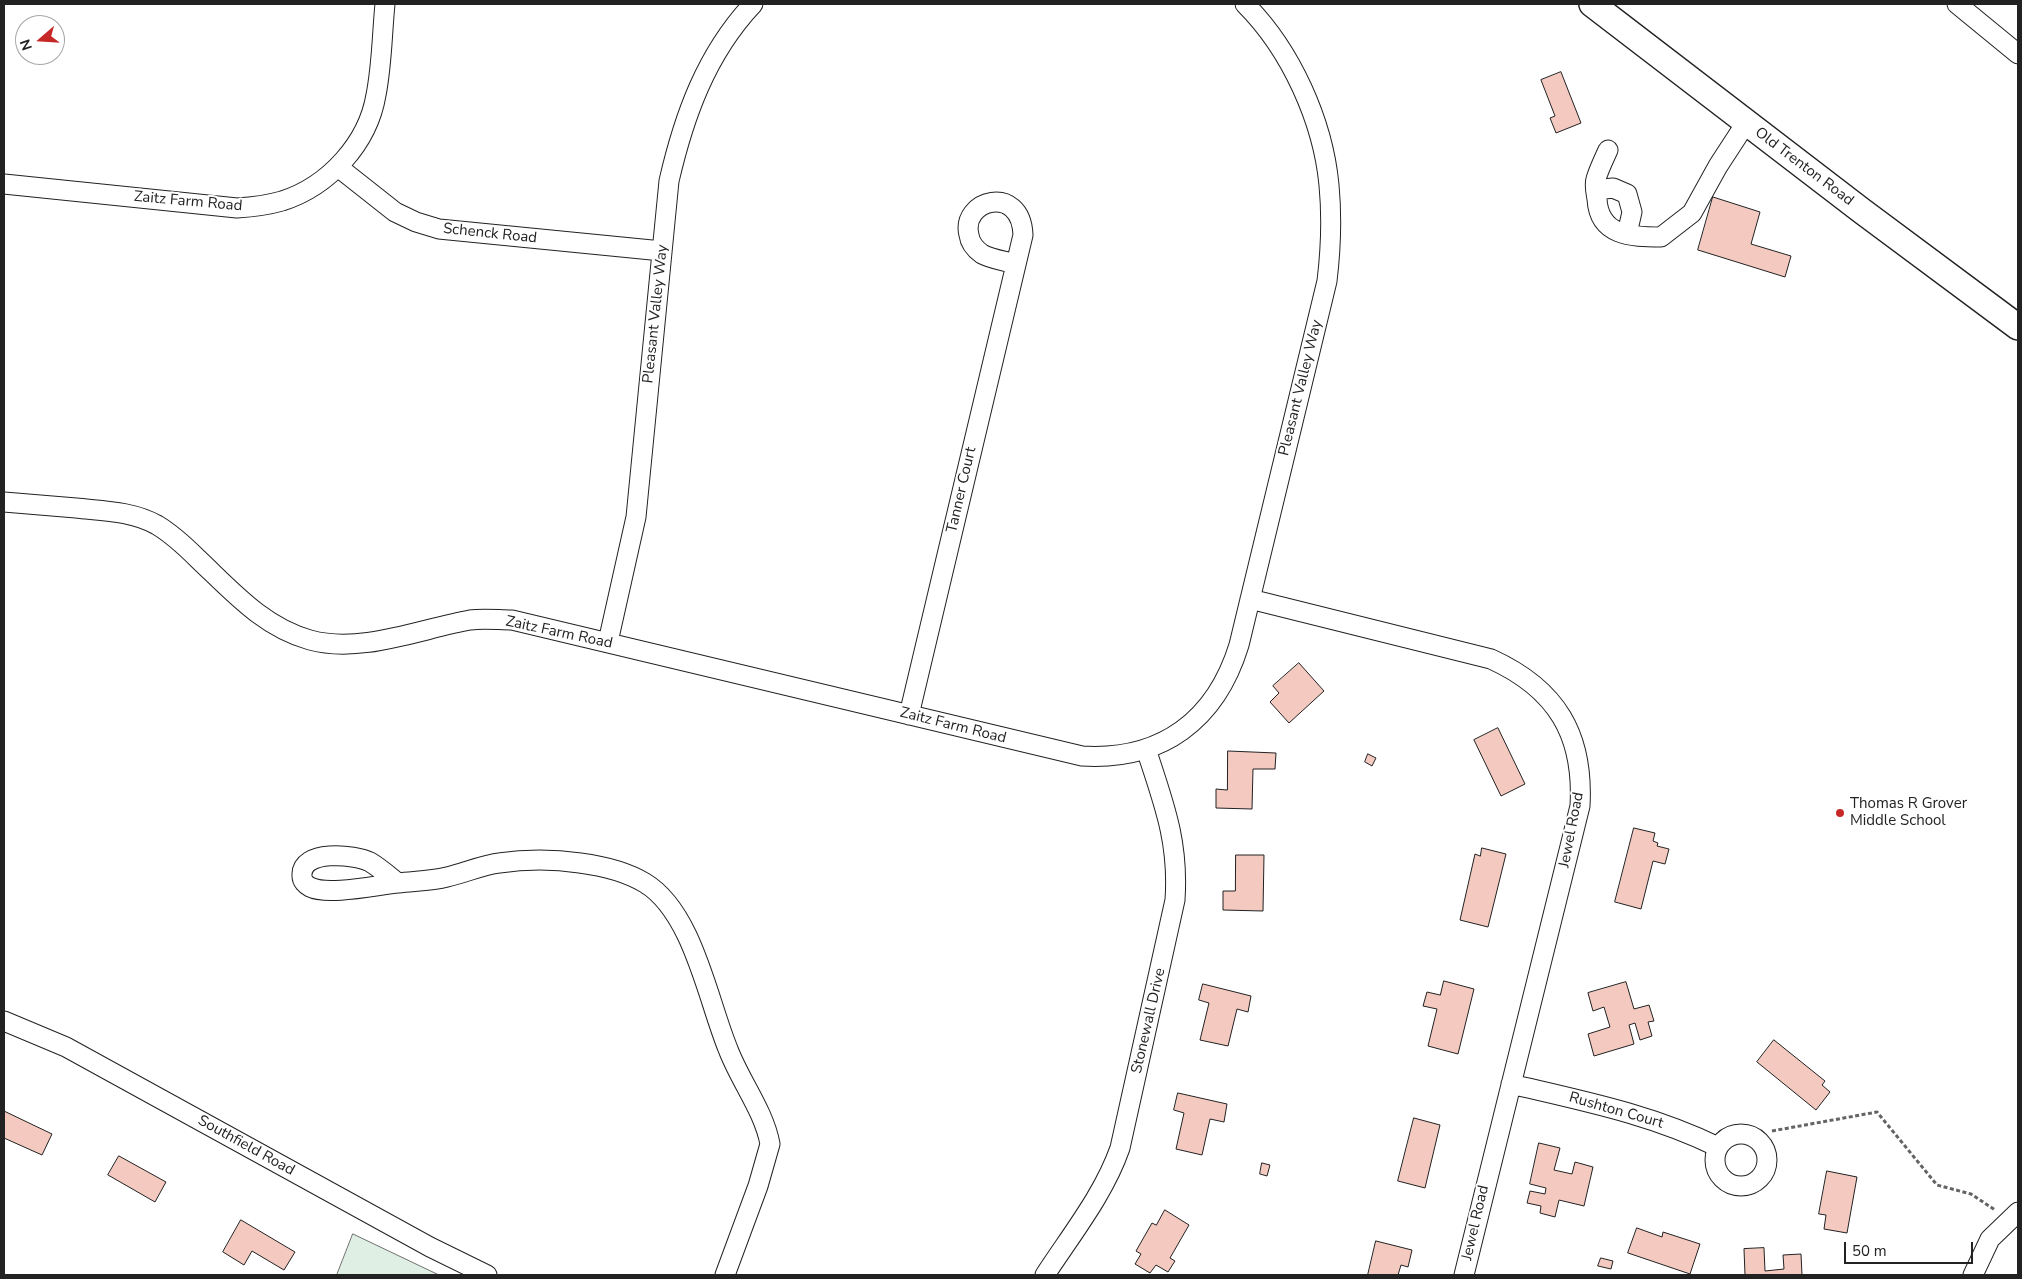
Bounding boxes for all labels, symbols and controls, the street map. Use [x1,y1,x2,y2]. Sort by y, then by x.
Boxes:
north arrow [15,15,65,65]
text: N [16,37,37,53]
street label: Old Trenton Road [1751,124,1857,210]
street label: Zaitz Farm Road [133,188,243,216]
street label: Schenck Road [442,220,538,248]
street label: Pleasant Valley Way [640,244,672,384]
street label: Pleasant Valley Way [1275,318,1327,458]
street label: Tanner Court [943,445,981,535]
street label: Zaitz Farm Road [504,613,614,653]
street label: Zaitz Farm Road [898,704,1008,748]
street label: Jewel Road [1556,791,1588,869]
place label: Thomas R Grover Middle School [1850,795,1967,830]
marker: Thomas R Grover Middle School [1834,807,1846,819]
street label: Stonewall Drive [1128,966,1170,1076]
street label: Rushton Court [1567,1089,1665,1133]
street label: Southfield Road [194,1112,298,1180]
street label: Jewel Road [1459,1184,1493,1262]
scale bar [1847,1232,1976,1264]
text: 50 m [1852,1241,1887,1261]

